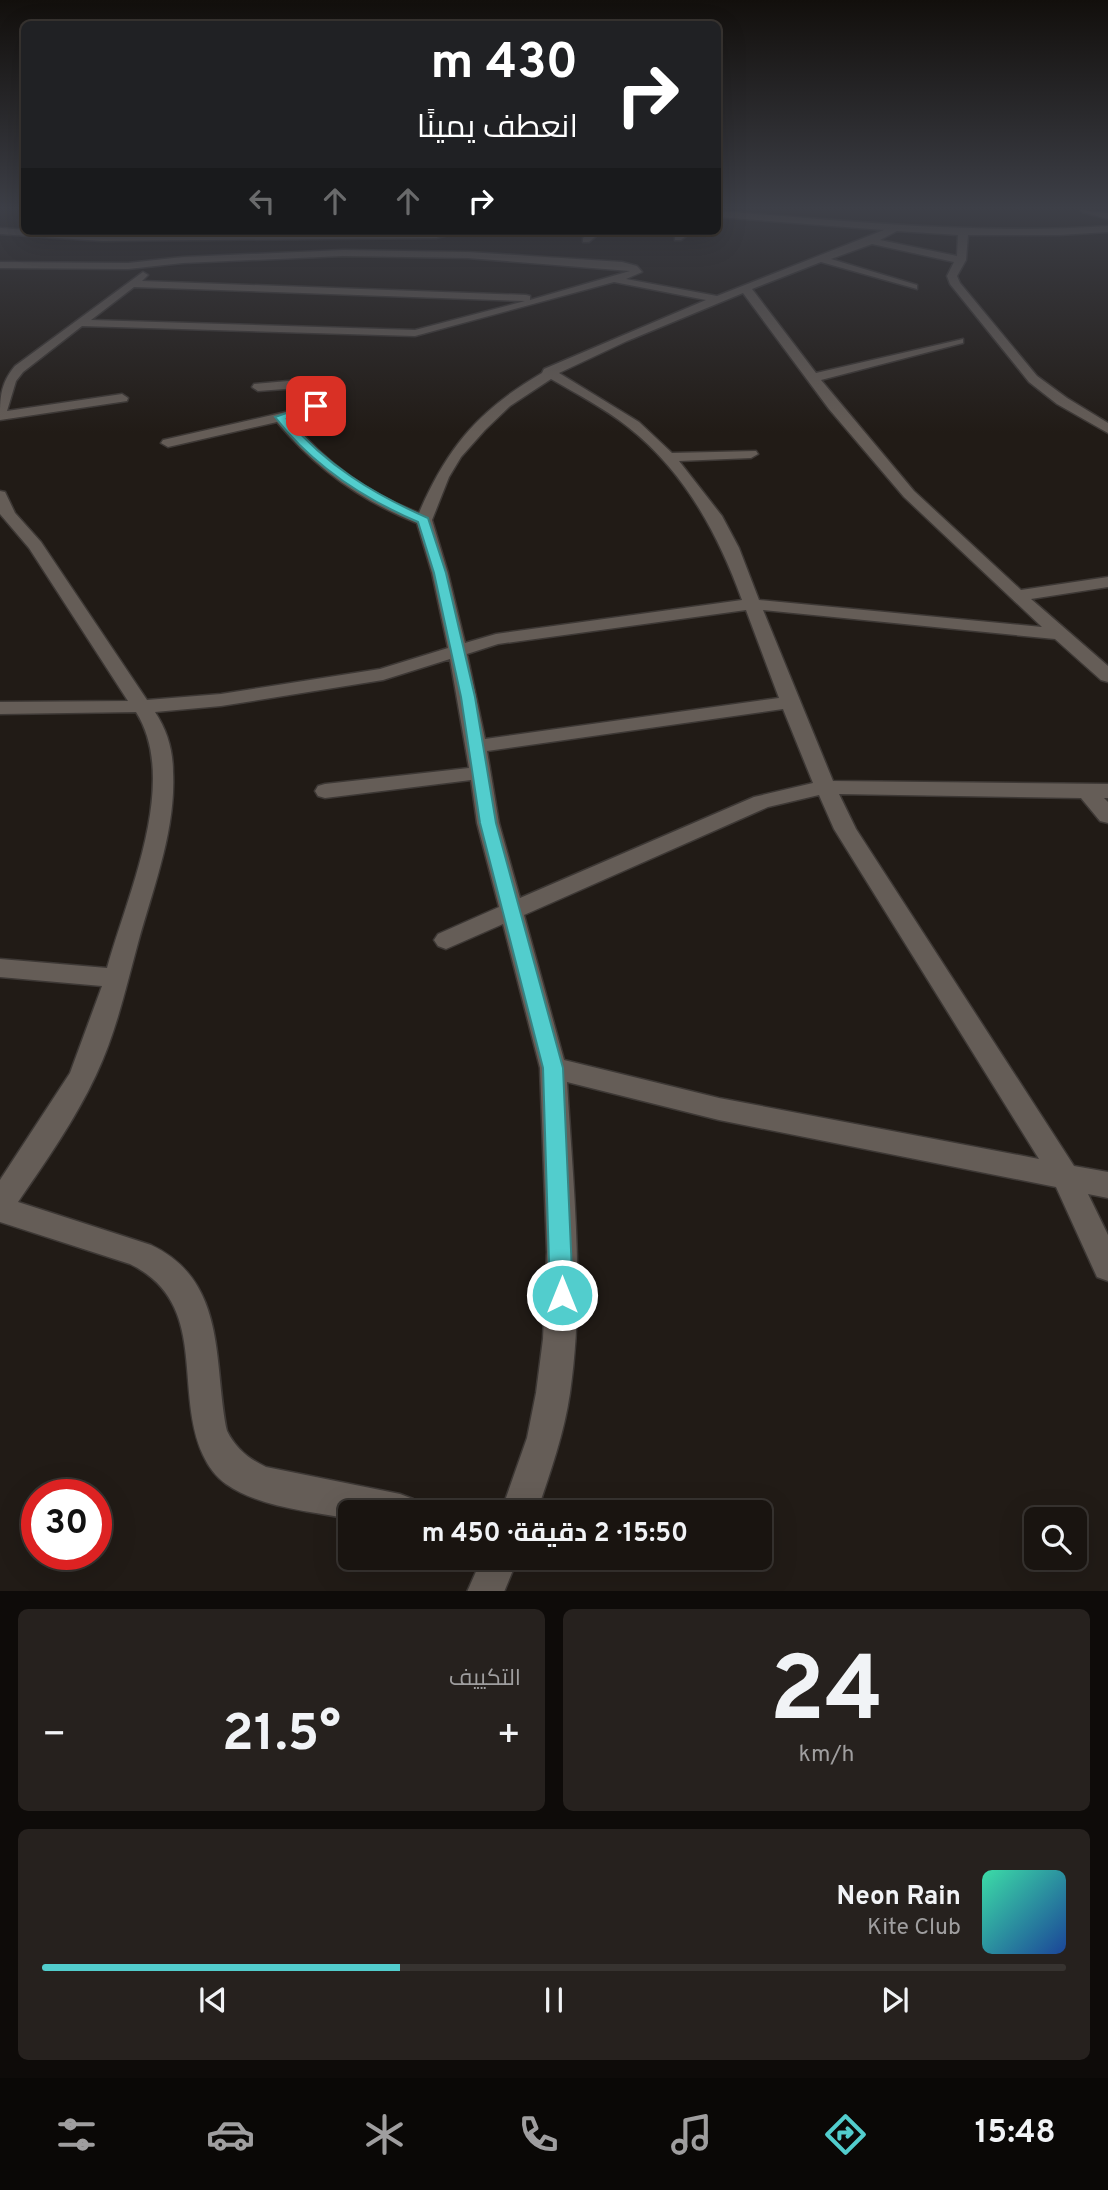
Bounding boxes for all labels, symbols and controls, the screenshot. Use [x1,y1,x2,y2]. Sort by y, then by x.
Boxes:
text: 430 m [430,34,578,96]
icon: right [602,49,693,140]
text: انعطف يمينًا [417,109,578,149]
icon: left [243,182,281,220]
icon: ahead [316,182,354,220]
icon: ahead [389,182,427,220]
icon: right [462,182,500,220]
pin [286,376,346,436]
icon: arrive [297,387,335,425]
position arrow [525,1258,599,1332]
speed limit sign: 30 [21,1479,112,1570]
map controls [1024,1507,1087,1570]
button: search [1024,1507,1087,1570]
text: 15:50 · 2 دقيقة · 450 m [422,1518,688,1551]
text: 24 [769,1638,884,1753]
text: التكييف [449,1665,521,1694]
text: 21.5° [222,1703,341,1769]
text: − [42,1712,67,1761]
text: + [496,1712,521,1761]
text: km/h [799,1741,854,1770]
text: Neon Rain [836,1881,961,1914]
text: Kite Club [867,1914,961,1943]
icon: previous [194,1981,232,2019]
icon: pause [535,1981,573,2019]
icon: next [876,1981,914,2019]
icon: filters [52,2110,101,2159]
icon: car [206,2110,255,2159]
icon: climate [360,2110,409,2159]
icon: phone [514,2110,563,2159]
icon: music [667,2110,716,2159]
icon: directions [821,2110,870,2159]
text: 15:48 [975,2114,1056,2154]

